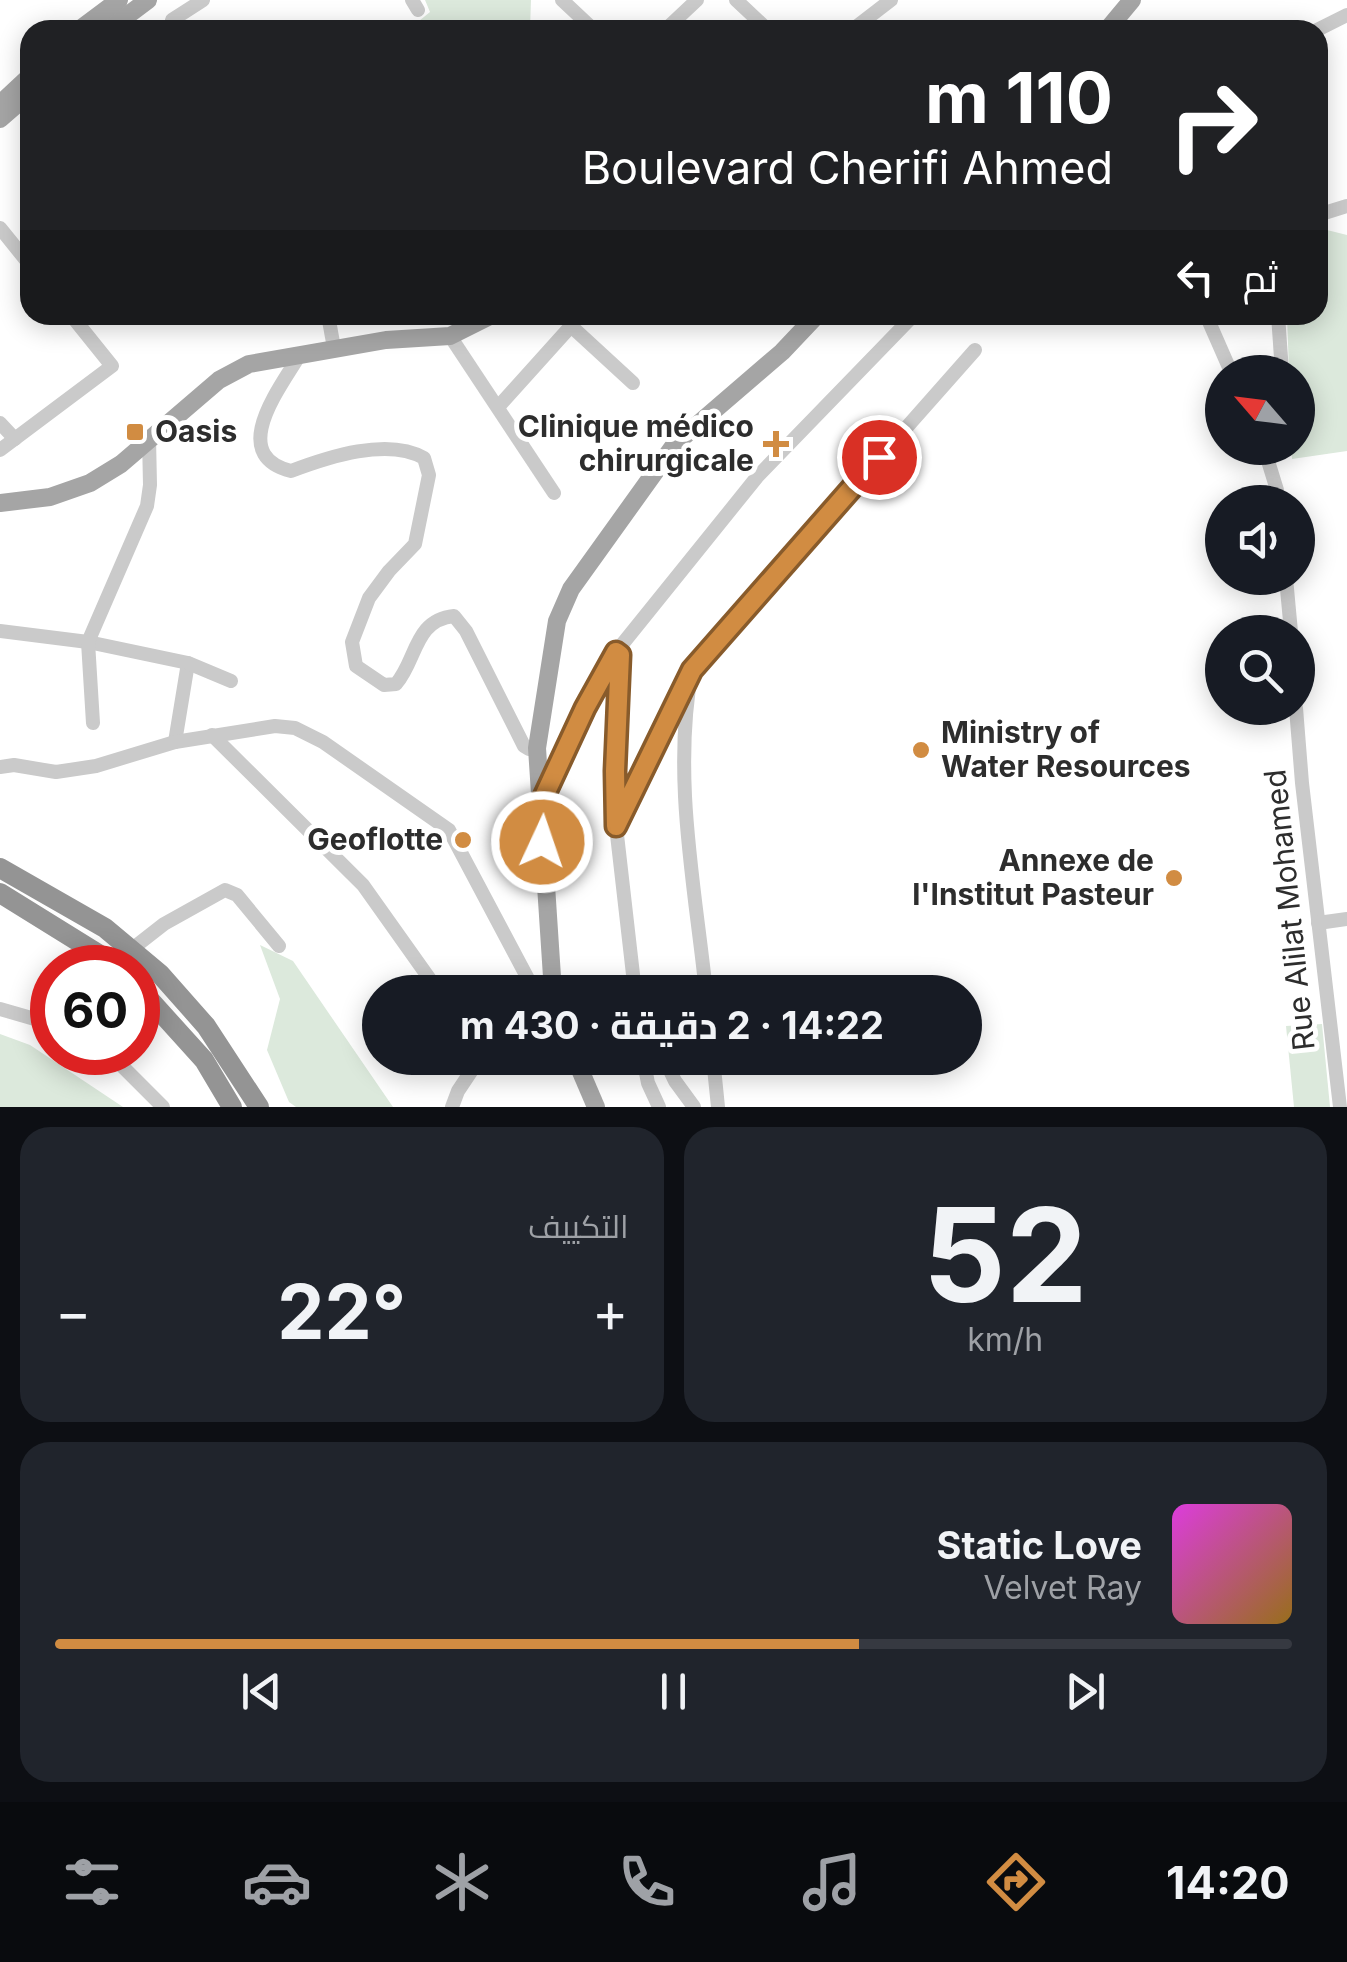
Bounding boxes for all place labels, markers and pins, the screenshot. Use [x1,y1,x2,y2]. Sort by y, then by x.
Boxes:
place label: Clinique médico chirurgicale [518,408,754,478]
place label: Oasis [155,413,237,449]
pin [837,415,922,500]
marker: Oasis [124,421,146,443]
marker: Clinique médico chirurgicale [763,431,789,457]
place label: Ministry of Water Resources [941,714,1191,784]
marker: Ministry of Water Resources [910,739,932,761]
place label: Geoflotte [307,821,443,857]
marker: Geoflotte [452,829,474,851]
place label: Annexe de l'Institut Pasteur [912,842,1154,912]
marker: Annexe de l'Institut Pasteur [1163,867,1185,889]

